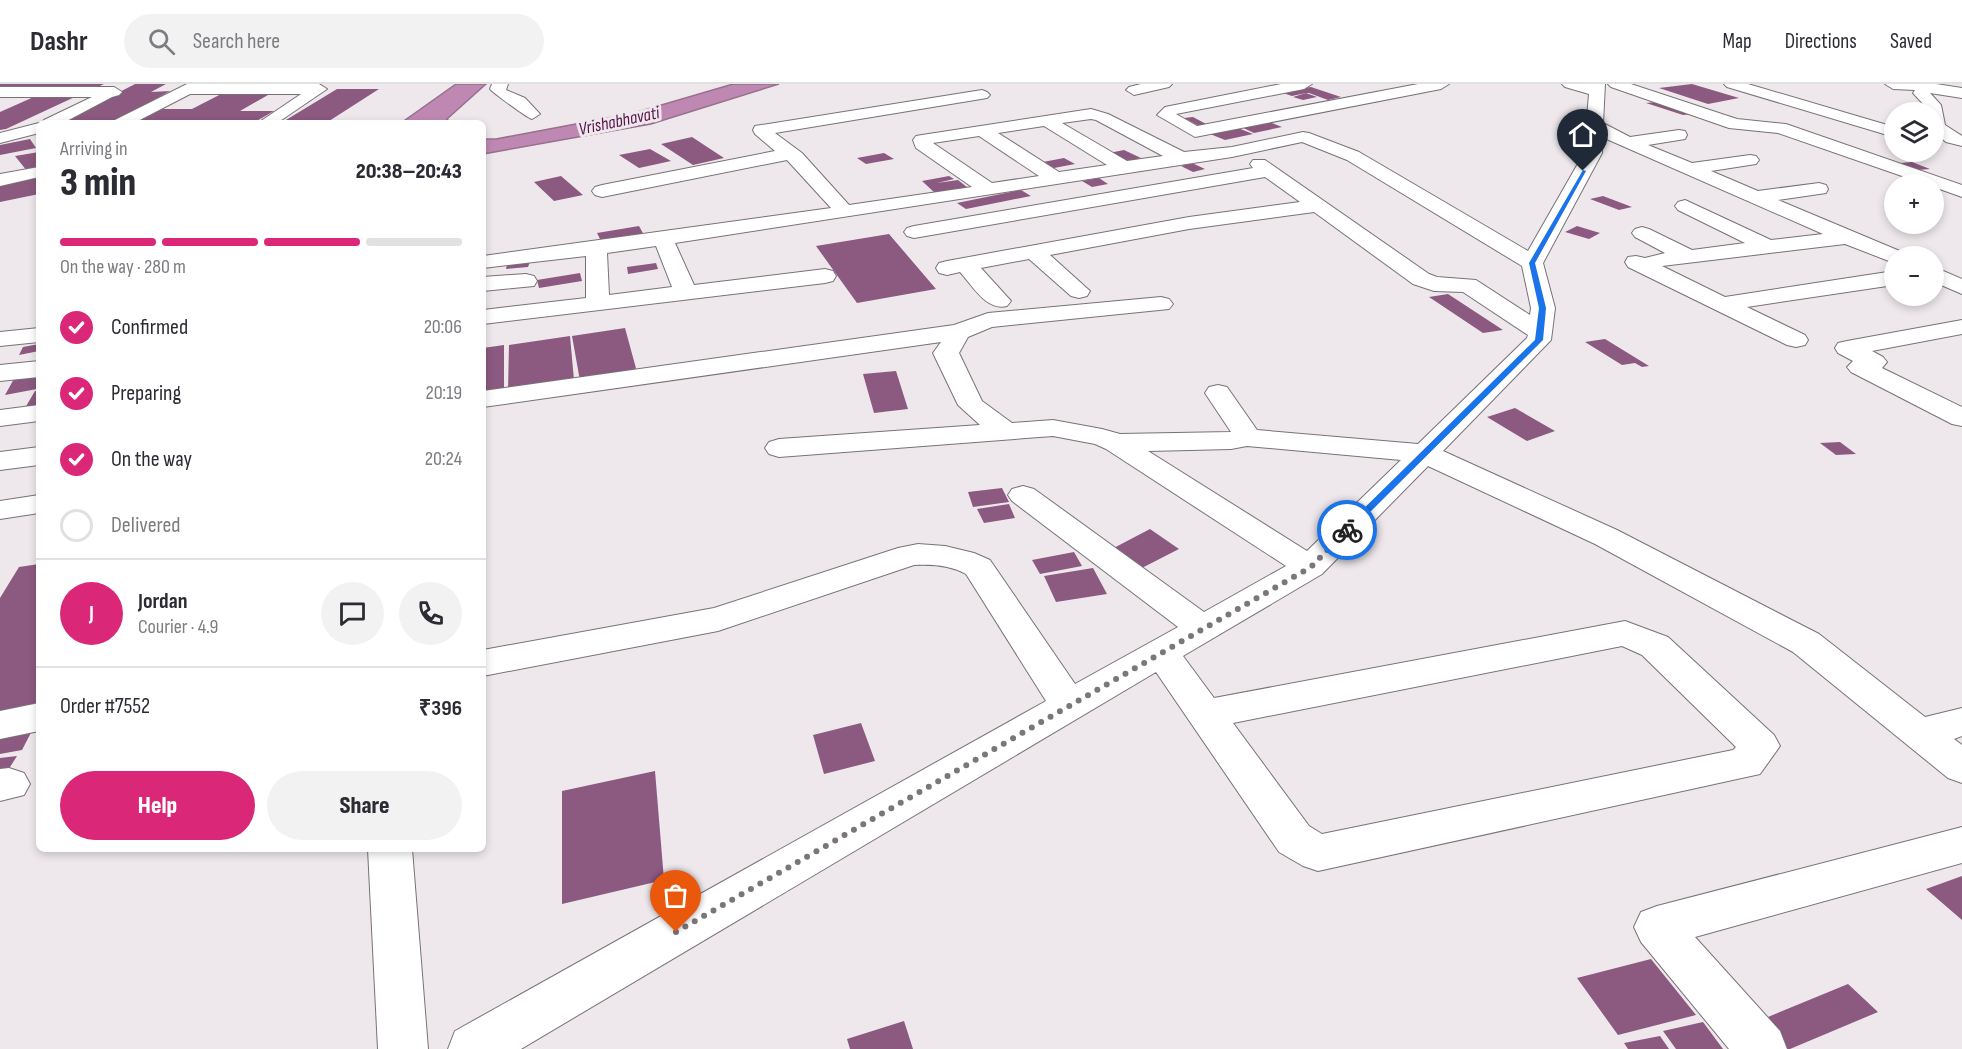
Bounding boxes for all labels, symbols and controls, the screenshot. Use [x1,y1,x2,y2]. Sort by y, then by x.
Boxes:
search box [124,14,544,68]
text: Dashr [30,25,88,58]
icon: search [145,25,178,58]
text: Search here [193,28,280,55]
text: Map [1722,29,1752,54]
text: Directions [1785,29,1857,54]
text: Saved [1890,29,1932,54]
water label: Vrishabhavati [577,102,662,140]
map controls [1884,102,1944,306]
button: layers [1884,102,1944,162]
pin [1557,109,1608,171]
icon: home [1566,118,1599,151]
text: Arriving in [60,137,128,161]
text: 20:38–20:43 [356,158,462,185]
text: 3 min [60,160,136,207]
button: + [1884,174,1944,234]
button: − [1884,246,1944,306]
text: On the way · 280 m [60,255,186,279]
icon: check [60,311,93,344]
text: Confirmed [111,314,188,341]
text: 20:06 [424,315,462,339]
icon: check [60,377,93,410]
text: Preparing [111,380,181,407]
text: 20:19 [425,381,462,405]
icon: check [60,443,93,476]
text: On the way [111,446,192,473]
text: 20:24 [425,447,462,471]
courier [1317,500,1377,560]
text: Delivered [111,512,180,539]
icon: bike [1331,514,1364,547]
button: chat [321,582,384,645]
button: phone [399,582,462,645]
text: Jordan [138,588,187,615]
text: J [89,600,94,627]
text: Courier · 4.9 [138,615,218,639]
text: Order #7552 [60,693,150,720]
text: ₹396 [419,695,462,722]
button: Help [60,771,255,840]
button: Share [267,771,462,840]
pin [650,870,701,932]
icon: bag [659,879,692,912]

